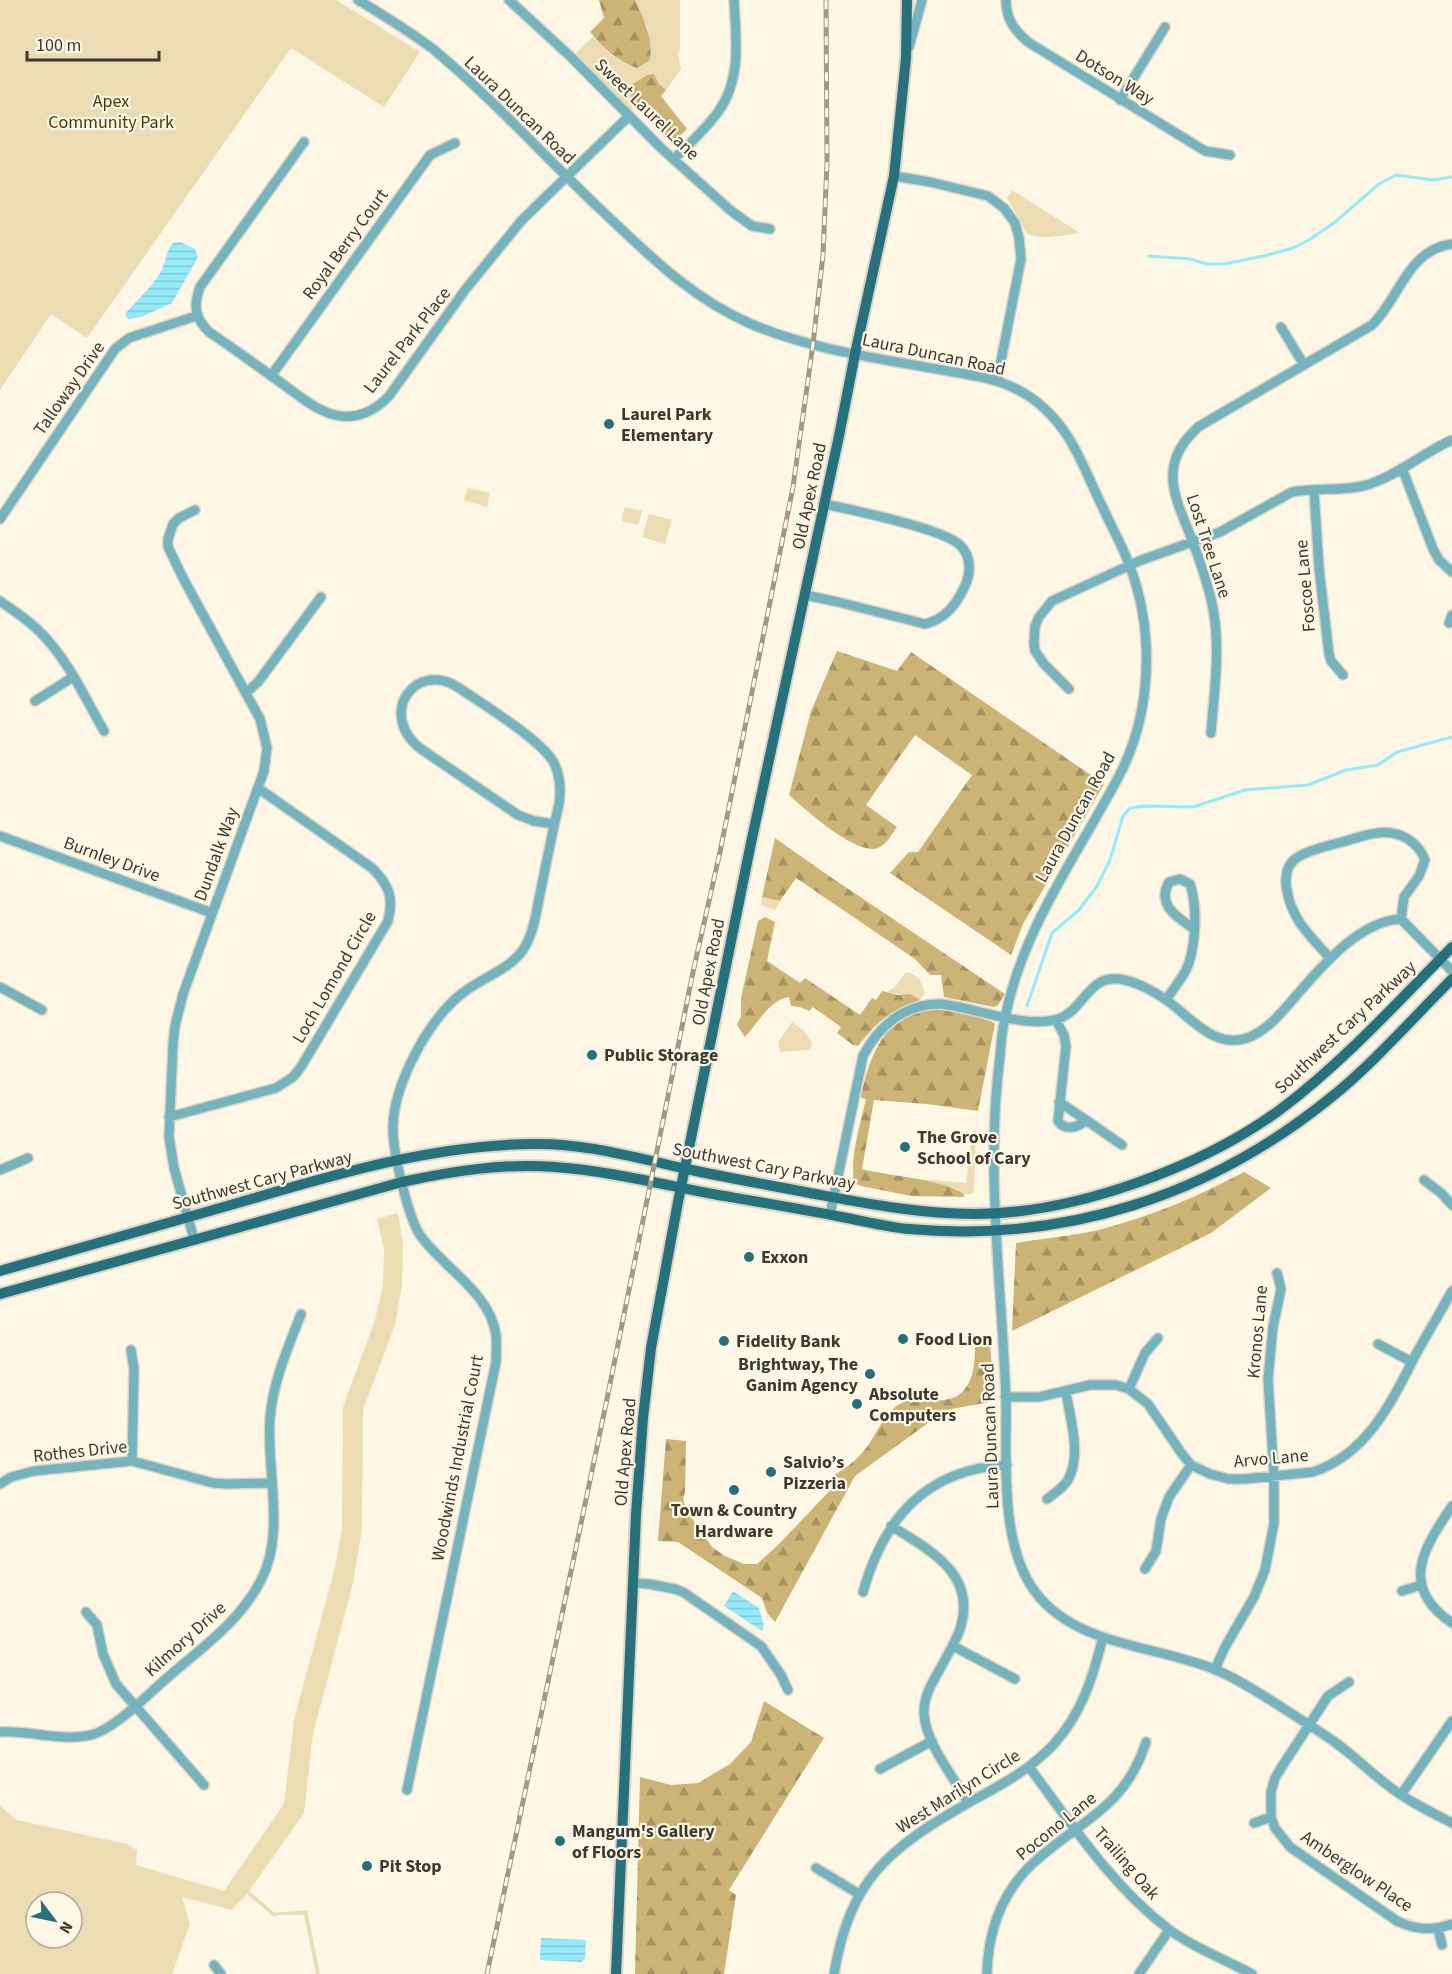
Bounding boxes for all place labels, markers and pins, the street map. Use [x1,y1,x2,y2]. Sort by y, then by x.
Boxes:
place label: Laurel Park Elementary [621,402,714,448]
marker: Laurel Park Elementary [602,417,616,431]
place label: Public Storage [604,1043,718,1068]
marker: Public Storage [585,1048,599,1062]
place label: The Grove School of Cary [917,1125,1031,1171]
marker: The Grove School of Cary [898,1140,912,1154]
place label: Exxon [761,1245,808,1270]
marker: Exxon [742,1250,756,1264]
place label: Food Lion [915,1327,993,1352]
place label: Fidelity Bank [736,1329,841,1354]
marker: Food Lion [896,1332,910,1346]
marker: Fidelity Bank [717,1334,731,1348]
place label: Brightway, The Ganim Agency [738,1352,859,1398]
marker: Brightway, The Ganim Agency [863,1367,877,1381]
place label: Absolute Computers [868,1382,956,1428]
marker: Absolute Computers [850,1397,864,1411]
place label: Salvio’s Pizzeria [783,1450,846,1496]
marker: Salvio’s Pizzeria [764,1465,778,1479]
marker: Town & Country Hardware [727,1483,741,1497]
place label: Town & Country Hardware [671,1498,798,1544]
place label: Mangum's Gallery of Floors [572,1819,715,1865]
marker: Mangum's Gallery of Floors [553,1834,567,1848]
place label: Pit Stop [379,1854,442,1879]
marker: Pit Stop [360,1859,374,1873]

